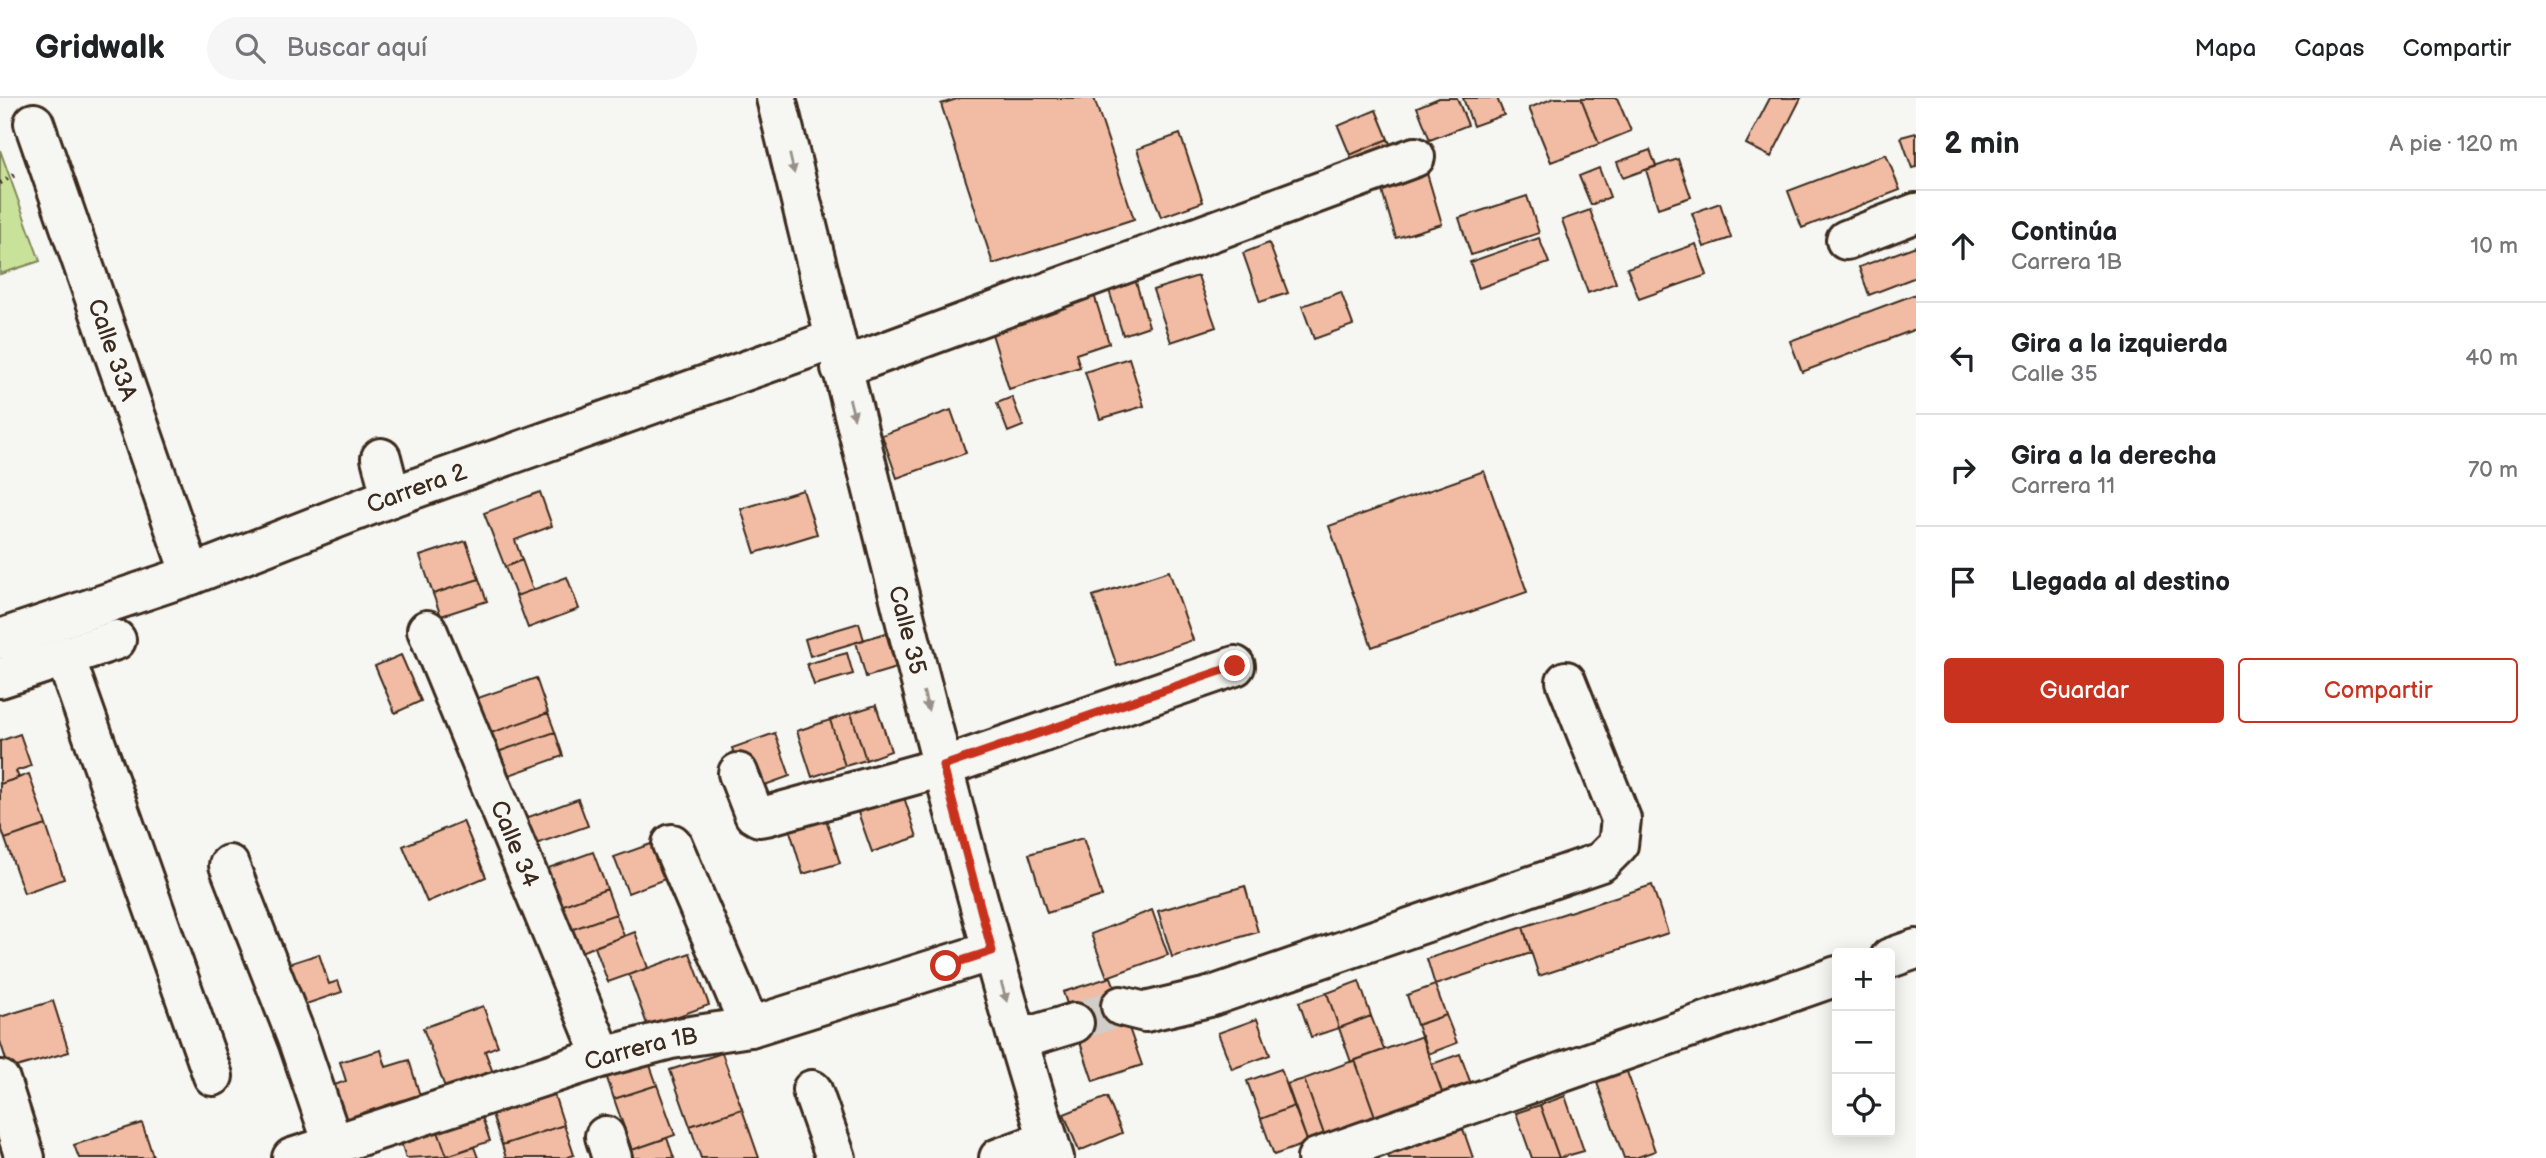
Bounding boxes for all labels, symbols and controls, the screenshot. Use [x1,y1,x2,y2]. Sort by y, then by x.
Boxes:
search box [207,17,697,80]
text: Gridwalk [35,28,165,68]
icon: search [231,29,269,67]
text: Buscar aquí [287,33,427,64]
text: Mapa [2195,34,2256,63]
text: Capas [2294,34,2364,63]
text: Compartir [2402,34,2511,63]
text: 2 min [1944,126,2020,162]
text: A pie · 120 m [2389,130,2518,158]
one-way arrow [787,153,798,175]
text: Continúa [2011,217,2118,248]
icon: ahead [1944,227,1982,265]
text: 10 m [2470,232,2518,260]
text: Carrera 1B [2011,248,2122,276]
street label: Calle 33A [82,295,144,405]
text: Gira a la izquierda [2011,329,2228,360]
icon: left [1944,339,1982,377]
text: 40 m [2465,344,2518,372]
text: Calle 35 [2011,360,2098,388]
one-way arrow [847,398,858,420]
text: Gira a la derecha [2011,441,2217,472]
icon: right [1944,451,1982,489]
text: 70 m [2468,456,2518,484]
street label: Carrera 2 [362,457,470,520]
text: Carrera 11 [2011,472,2115,500]
icon: arrive [1944,563,1982,601]
text: Llegada al destino [2011,567,2230,598]
street label: Calle 35 [883,583,933,677]
route end [1219,650,1250,681]
button: Guardar [1944,658,2224,723]
button: Compartir [2238,658,2518,723]
one-way arrow [921,690,932,712]
street label: Calle 34 [484,796,546,892]
map controls [1832,948,1895,1137]
button: + [1832,948,1895,1011]
route start [930,950,961,981]
one-way arrow [999,981,1010,1003]
button: − [1832,1011,1895,1074]
street label: Carrera 1B [581,1021,699,1077]
button: locate [1832,1074,1895,1137]

